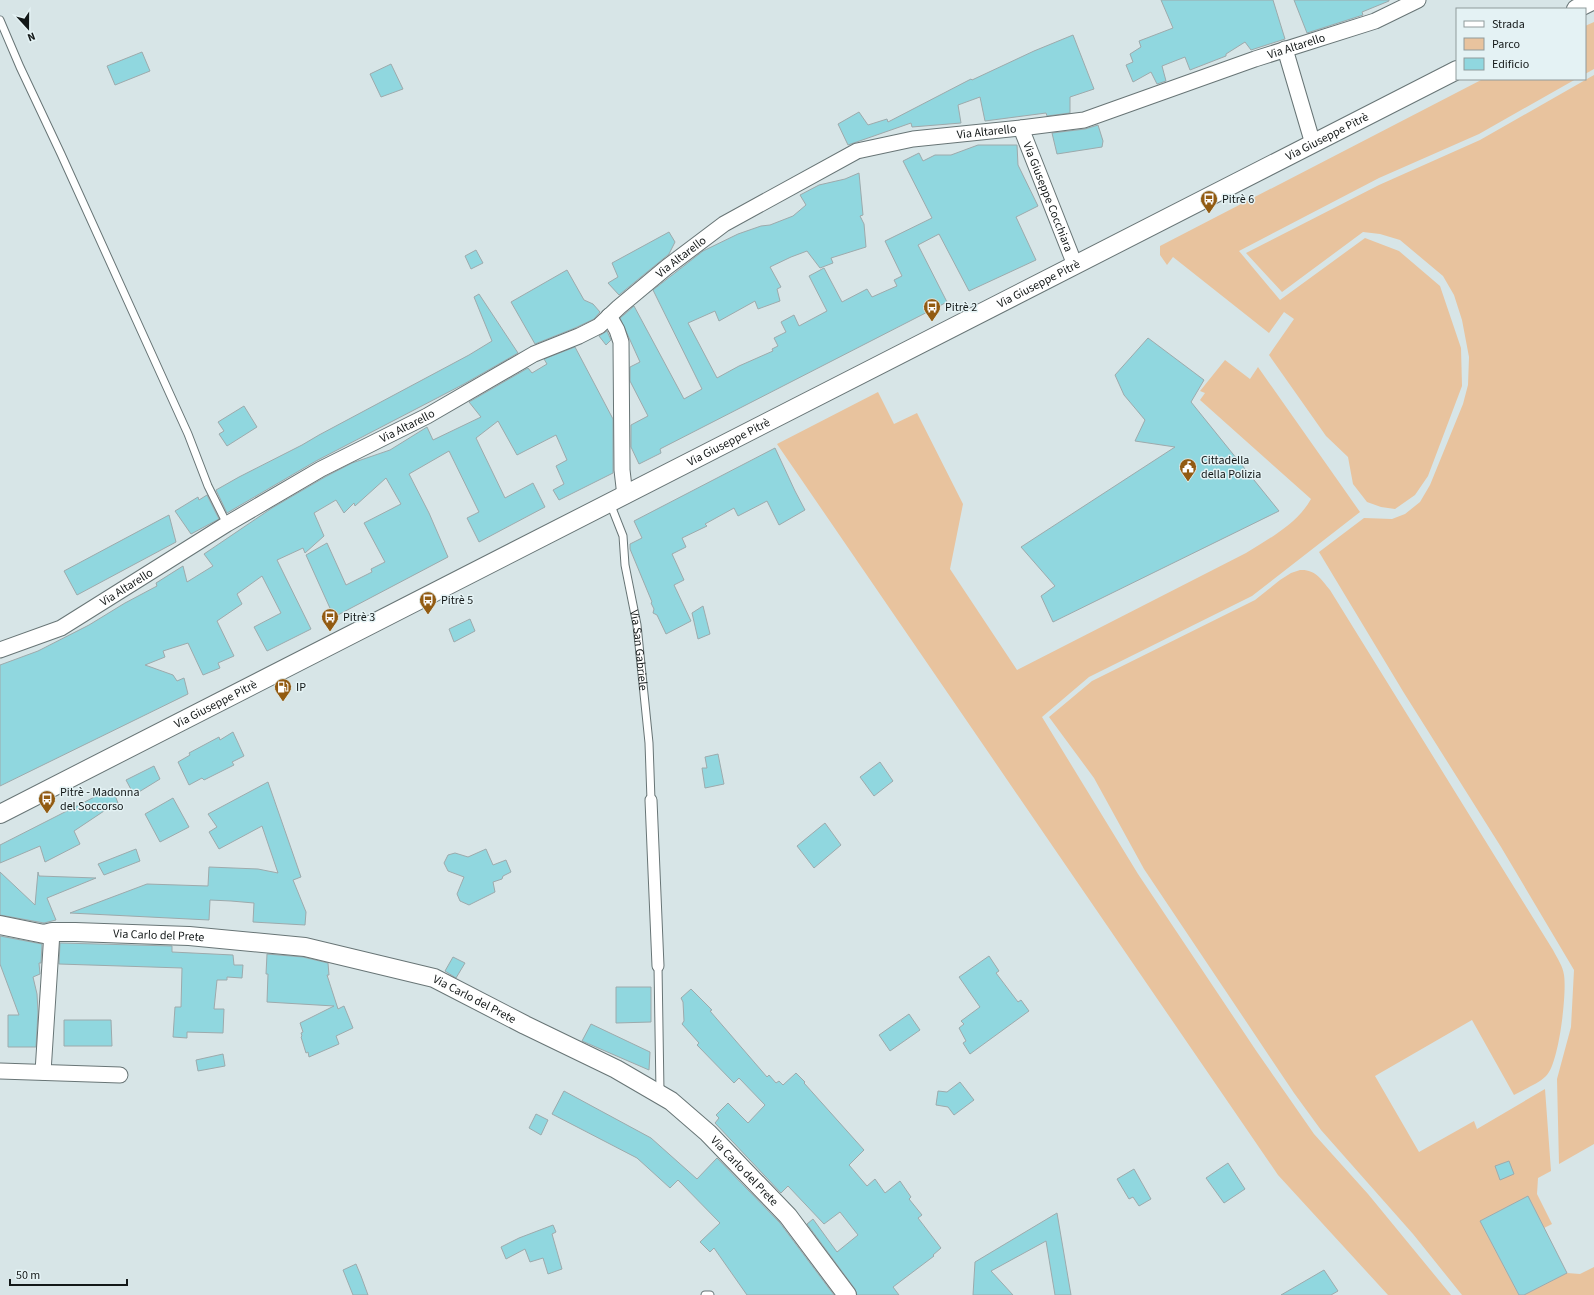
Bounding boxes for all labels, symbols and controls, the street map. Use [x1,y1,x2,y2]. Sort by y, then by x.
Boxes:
north arrow [8,8,48,48]
legend [1456,8,1586,80]
text: Strada [1492,16,1525,33]
text: N [25,29,38,45]
street label: Via Altarello [1265,29,1327,63]
text: Parco [1492,36,1520,53]
text: Edificio [1492,56,1529,73]
street label: Via Giuseppe Pitrè [1283,108,1371,165]
street label: Via Altarello [956,120,1017,143]
street label: Via Giuseppe Cocchiara [1019,139,1077,254]
bus stop icon: Pitrè 6 [1199,189,1219,214]
place label: Pitrè 6 [1222,191,1254,208]
street label: Via Altarello [652,232,710,282]
street label: Via Giuseppe Pitrè [994,255,1083,312]
bus stop icon: Pitrè 2 [922,297,942,322]
place label: Pitrè 2 [945,299,977,316]
street label: Via Altarello [377,405,438,447]
street label: Via Giuseppe Pitrè [684,414,773,470]
place label: Cittadella della Polizia [1201,452,1261,483]
public building icon: Cittadella della Polizia [1178,457,1198,482]
street label: Via Altarello [97,564,156,610]
bus stop icon: Pitrè 5 [418,590,438,615]
place label: Pitrè 5 [441,592,473,609]
bus stop icon: Pitrè 3 [320,607,340,632]
street label: Via San Gabriele [626,608,652,691]
place label: Pitrè 3 [343,609,375,626]
street label: Via Giuseppe Pitrè [171,676,260,732]
fuel station icon: IP [273,677,293,702]
place label: IP [296,679,306,696]
place label: Pitrè - Madonna del Soccorso [60,784,139,815]
bus stop icon: Pitrè - Madonna del Soccorso [37,789,57,814]
street label: Via Carlo del Prete [113,925,205,946]
street label: Via Carlo del Prete [430,970,519,1027]
street label: Via Carlo del Prete [707,1132,782,1210]
scale bar [10,1261,127,1287]
text: 50 m [16,1267,40,1284]

